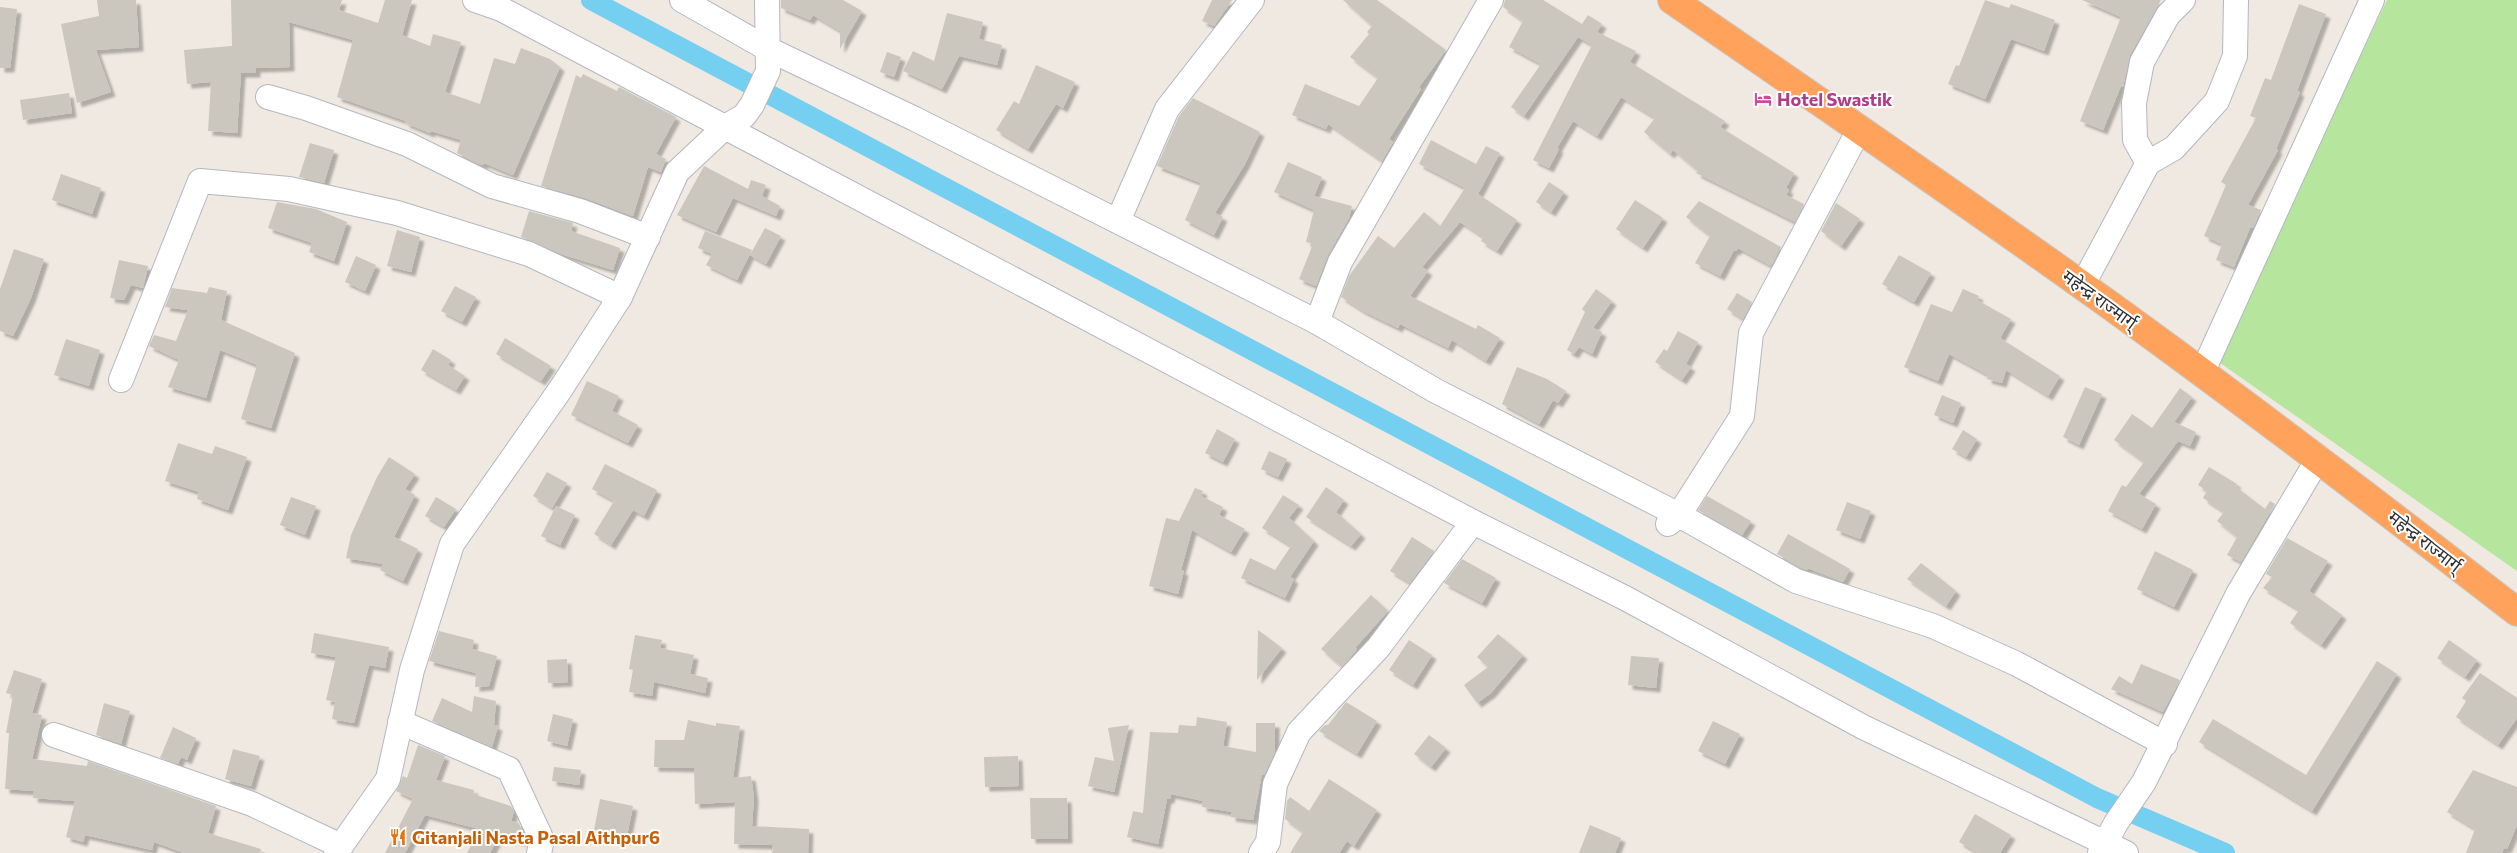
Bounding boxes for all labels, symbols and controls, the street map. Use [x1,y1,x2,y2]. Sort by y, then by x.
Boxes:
place label: Hotel Swastik [1777,88,1893,110]
hotel icon: Hotel Swastik [1753,89,1773,109]
street label: महेन्द्र राज्मार्ग् [2058,265,2144,336]
street label: महेन्द्र राज्मार्ग् [2383,506,2468,579]
place label: Gitanjali Nasta Pasal Aithpur6 [412,826,660,848]
restaurant icon: Gitanjali Nasta Pasal Aithpur6 [388,827,408,847]

